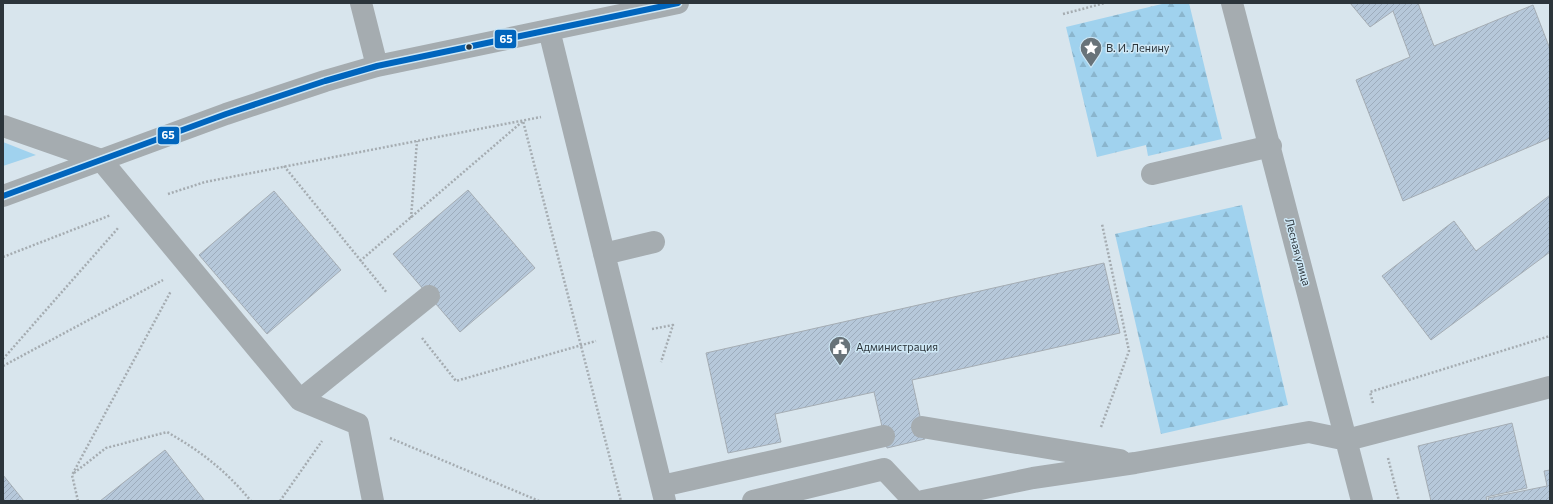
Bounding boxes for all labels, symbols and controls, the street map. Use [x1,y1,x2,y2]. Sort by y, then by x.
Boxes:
line badge: 65 [494,29,517,49]
text: 65 [499,32,513,45]
place icon: В. И. Ленину [1078,35,1104,68]
place label: В. И. Ленину [1106,41,1170,54]
unlabelled marker [464,42,474,52]
line badge: 65 [157,126,180,145]
text: 65 [161,128,175,141]
street label: Лесная улица [1283,217,1314,287]
public building icon: Администрация [827,334,853,367]
place label: Администрация [856,340,938,353]

